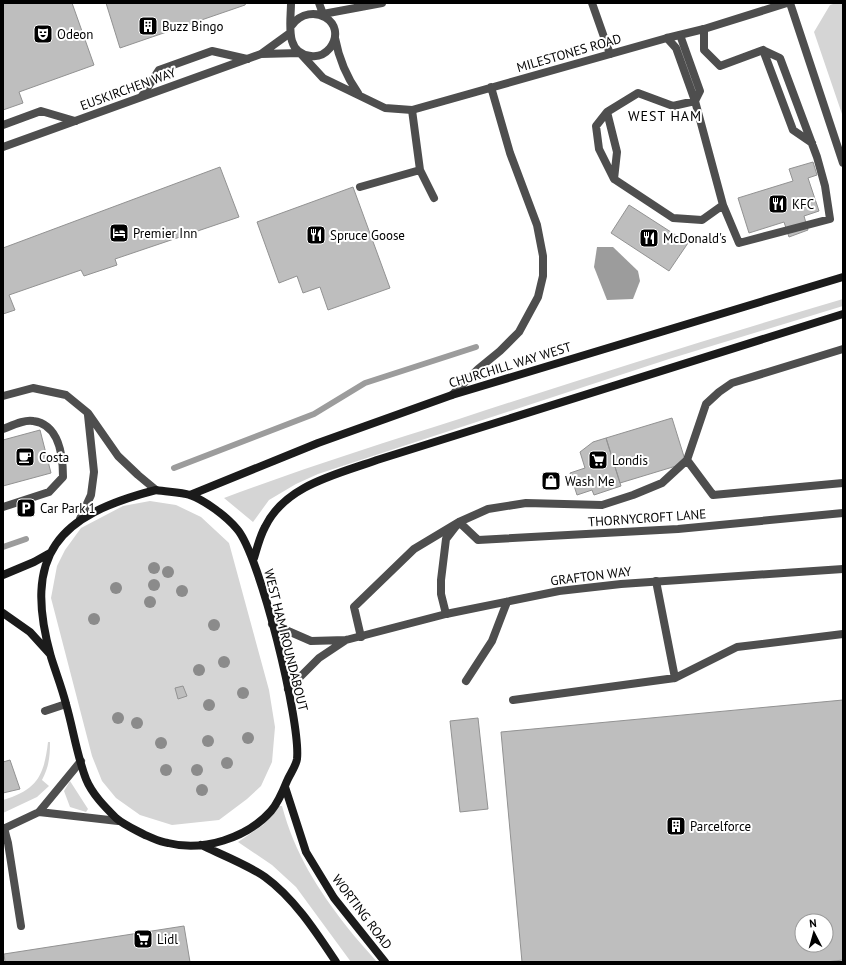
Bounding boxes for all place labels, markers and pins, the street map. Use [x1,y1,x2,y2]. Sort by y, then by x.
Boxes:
building icon: Buzz Bingo [137,15,159,37]
place label: Buzz Bingo [162,18,223,35]
theatre icon: Odeon [32,23,54,45]
place label: Odeon [57,26,93,43]
restaurant icon: KFC [767,193,789,215]
place label: KFC [792,196,814,213]
hotel icon: Premier Inn [108,222,130,244]
restaurant icon: Spruce Goose [305,224,327,246]
place label: Premier Inn [133,225,197,242]
place label: Spruce Goose [330,227,405,244]
restaurant icon: McDonald's [638,227,660,249]
place label: McDonald's [663,230,726,247]
cafe icon: Costa [14,446,36,468]
place label: Costa [39,449,69,466]
supermarket icon: Londis [587,449,609,471]
place label: Londis [612,452,648,469]
shop icon: Wash Me [540,470,562,492]
place label: Wash Me [565,473,615,490]
parking icon: Car Park 1 [15,497,37,519]
place label: Car Park 1 [40,500,96,517]
building icon: Parcelforce [665,815,687,837]
place label: Parcelforce [690,818,751,835]
supermarket icon: Lidl [132,928,154,950]
place label: Lidl [157,931,178,948]

